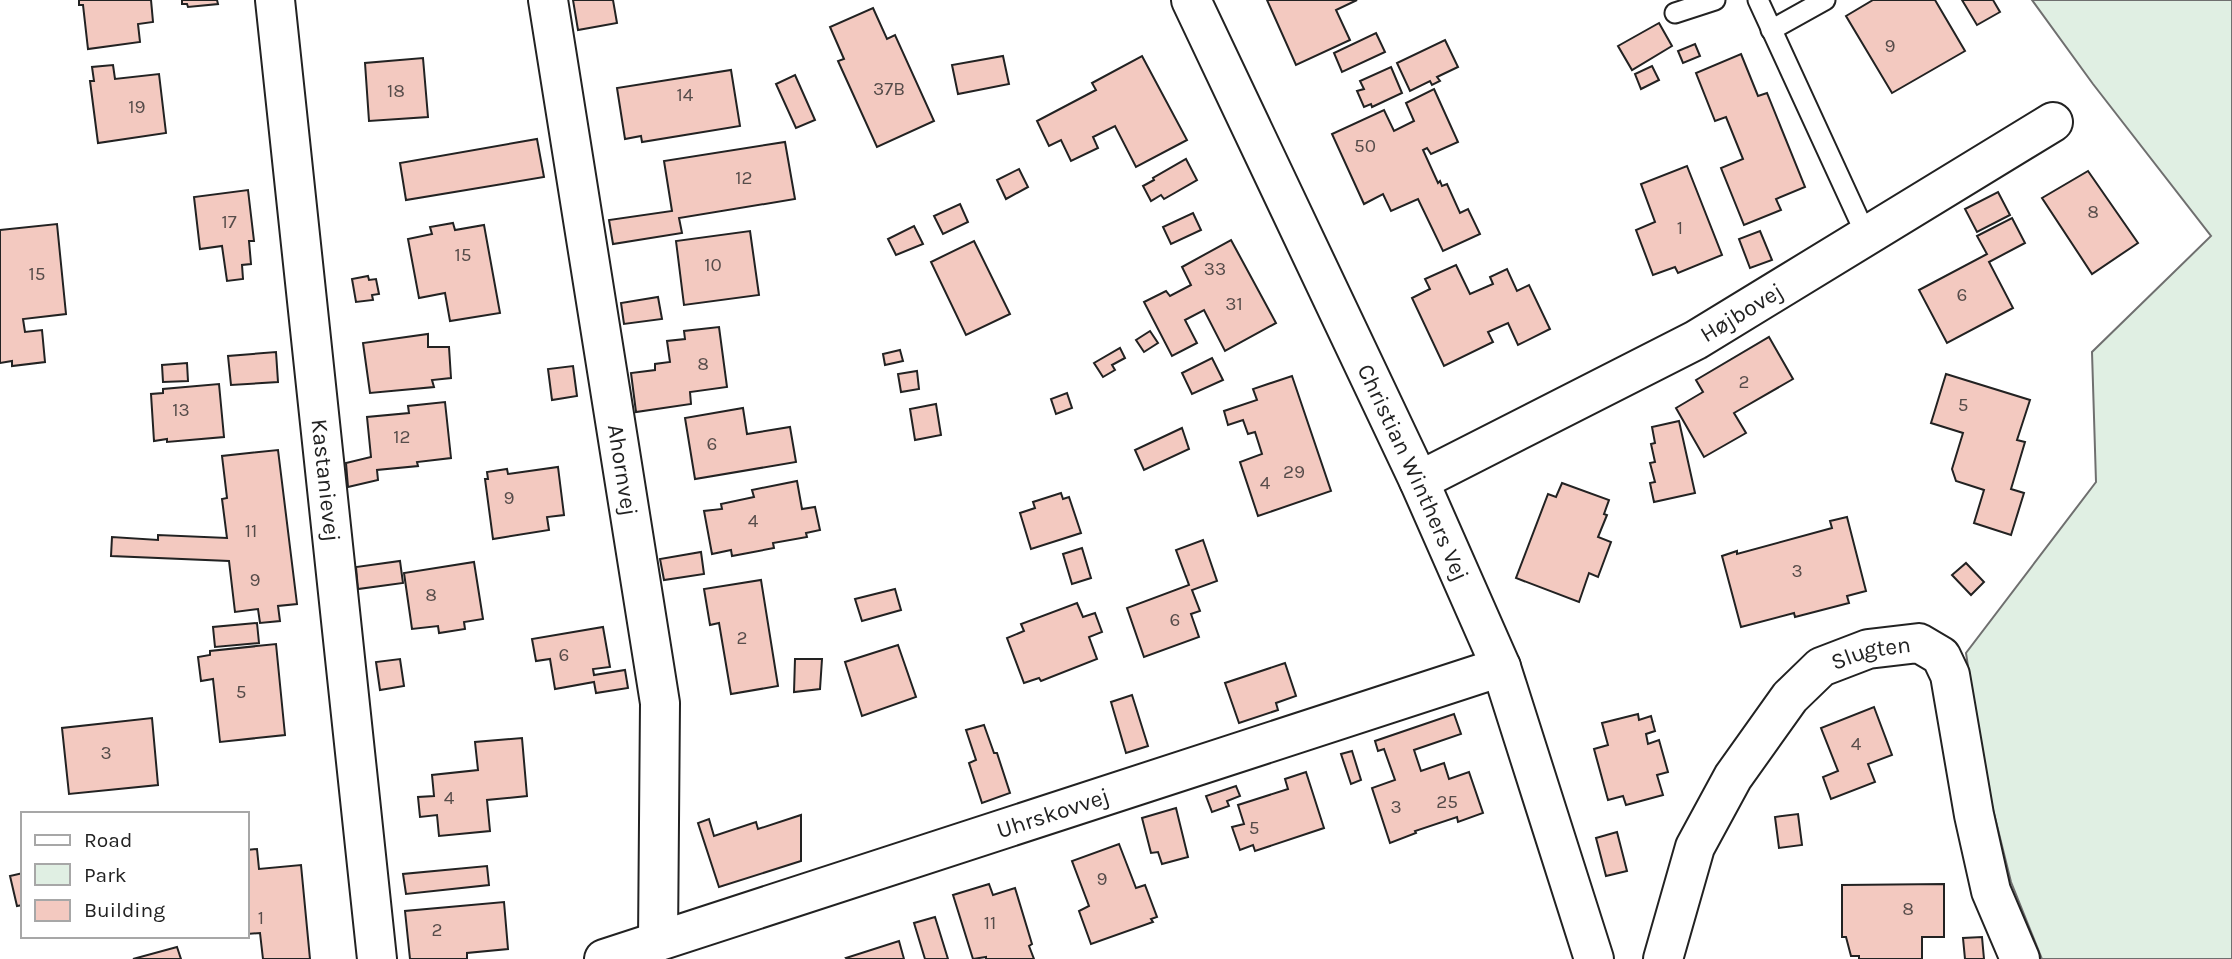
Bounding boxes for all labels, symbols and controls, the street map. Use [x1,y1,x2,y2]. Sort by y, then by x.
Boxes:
house number: 9 [1884,35,1896,57]
house number: 37B [873,78,905,100]
house number: 18 [387,80,405,102]
house number: 14 [677,84,694,106]
house number: 19 [128,96,146,118]
house number: 50 [1354,135,1376,157]
house number: 12 [735,167,753,189]
house number: 8 [2087,201,2099,223]
house number: 17 [221,211,237,233]
house number: 1 [1677,217,1683,239]
house number: 15 [454,244,472,266]
house number: 10 [704,254,722,276]
house number: 33 [1204,258,1226,280]
house number: 15 [28,263,46,285]
street label: Højbovej [1695,277,1788,348]
house number: 6 [1957,284,1967,306]
house number: 31 [1225,293,1243,315]
house number: 8 [697,353,709,375]
street label: Christian Winthers Vej [1352,359,1475,585]
house number: 2 [1738,371,1750,393]
house number: 5 [1958,394,1968,416]
house number: 13 [172,399,190,421]
street label: Kastanievej [306,418,346,543]
street label: Ahornvej [602,422,643,518]
house number: 12 [393,426,411,448]
house number: 6 [707,433,717,455]
house number: 29 [1283,461,1305,483]
house number: 4 [1260,472,1271,494]
house number: 9 [503,487,515,509]
house number: 4 [748,510,759,532]
house number: 11 [245,520,257,542]
house number: 3 [1791,560,1803,582]
house number: 9 [249,569,261,591]
house number: 8 [425,584,437,606]
house number: 6 [1170,609,1180,631]
house number: 2 [736,627,748,649]
street label: Slugten [1827,631,1912,675]
house number: 6 [559,644,569,666]
house number: 5 [236,681,246,703]
house number: 4 [1851,733,1862,755]
house number: 3 [100,742,112,764]
street label: Uhrskovvej [993,782,1113,844]
house number: 4 [444,787,455,809]
house number: 25 [1436,791,1458,813]
house number: 3 [1390,796,1402,818]
legend [21,812,248,938]
house number: 5 [1249,817,1259,839]
text: Road [84,828,132,852]
text: Park [84,863,127,887]
house number: 9 [1096,868,1108,890]
text: Building [84,898,165,922]
house number: 8 [1902,898,1914,920]
house number: 1 [258,907,264,929]
house number: 11 [984,912,996,934]
house number: 2 [431,919,443,941]

